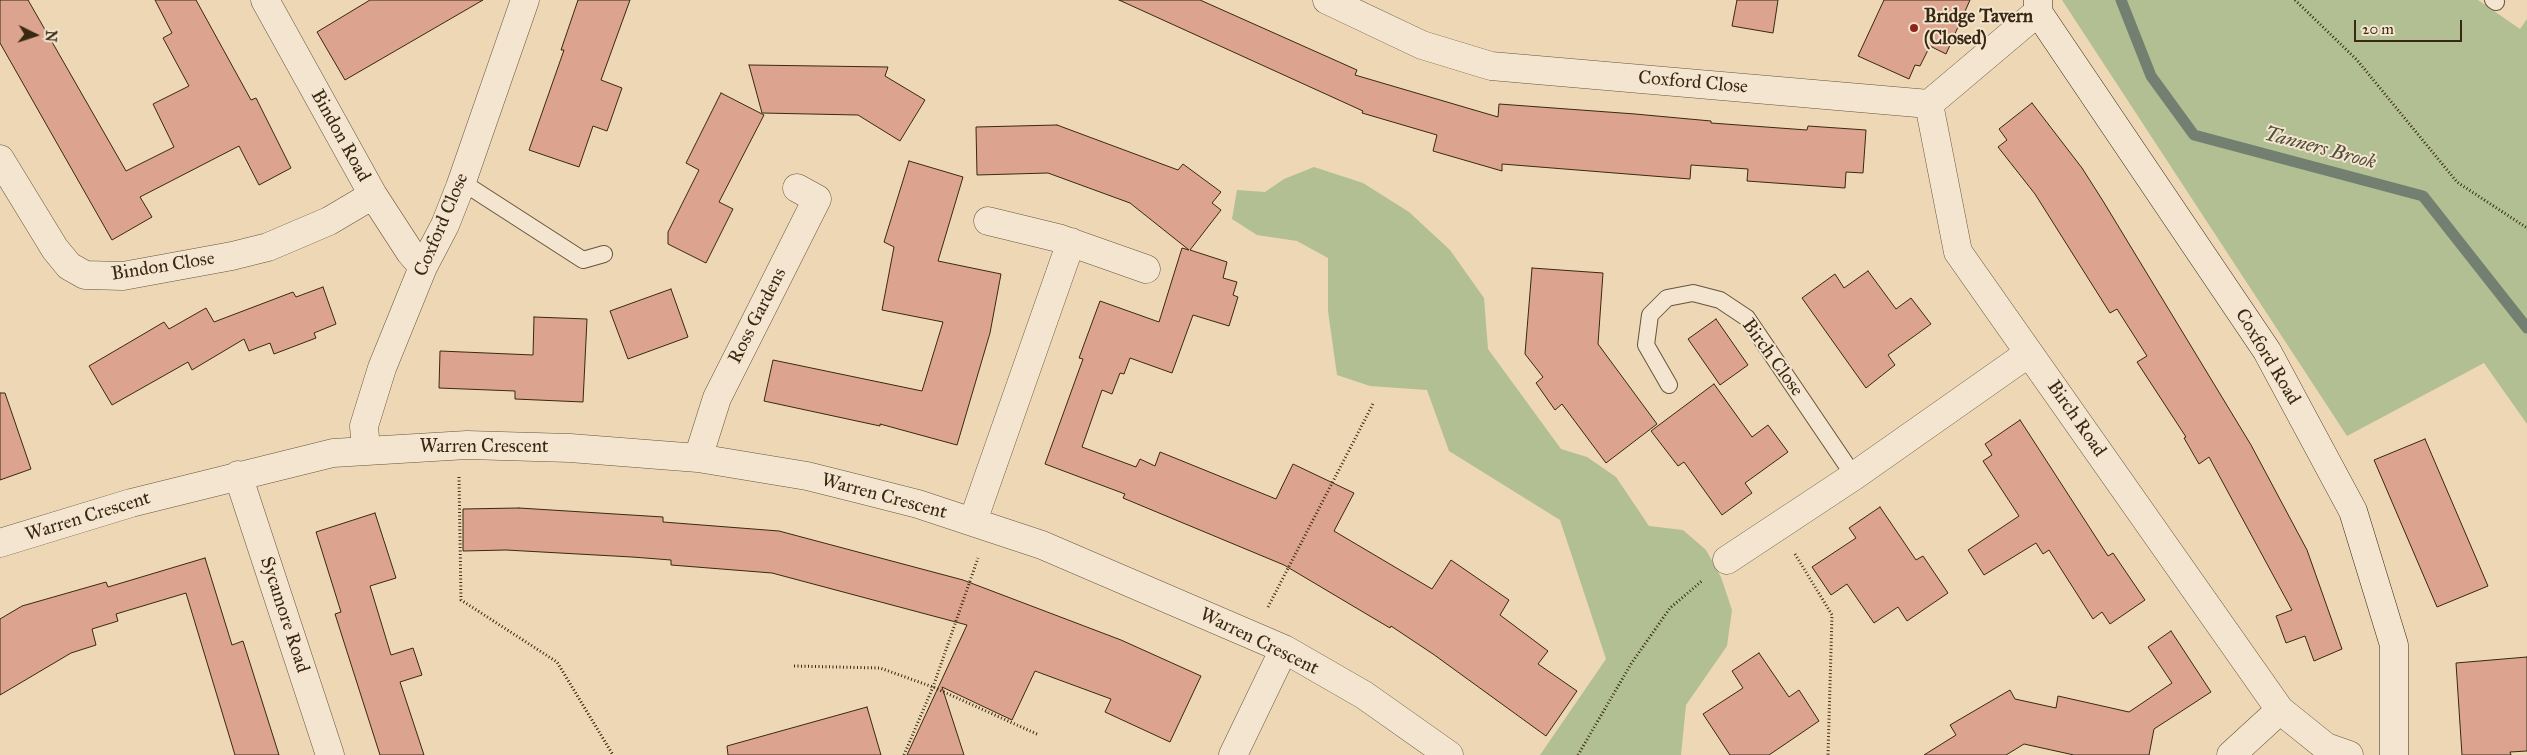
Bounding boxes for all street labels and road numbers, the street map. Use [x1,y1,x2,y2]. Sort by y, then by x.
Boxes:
street label: Coxford Close [1637,67,1749,99]
street label: Bindon Road [305,86,375,186]
street label: Coxford Close [410,170,474,280]
street label: Bindon Close [110,248,216,286]
street label: Ross Gardens [724,264,792,368]
street label: Coxford Road [2229,305,2305,409]
street label: Birch Close [1736,315,1808,401]
street label: Birch Road [2041,376,2111,462]
street label: Warren Crescent [419,436,549,458]
street label: Warren Crescent [819,469,949,525]
street label: Warren Crescent [23,487,153,547]
street label: Sycamore Road [255,554,313,676]
street label: Warren Crescent [1196,603,1322,681]

